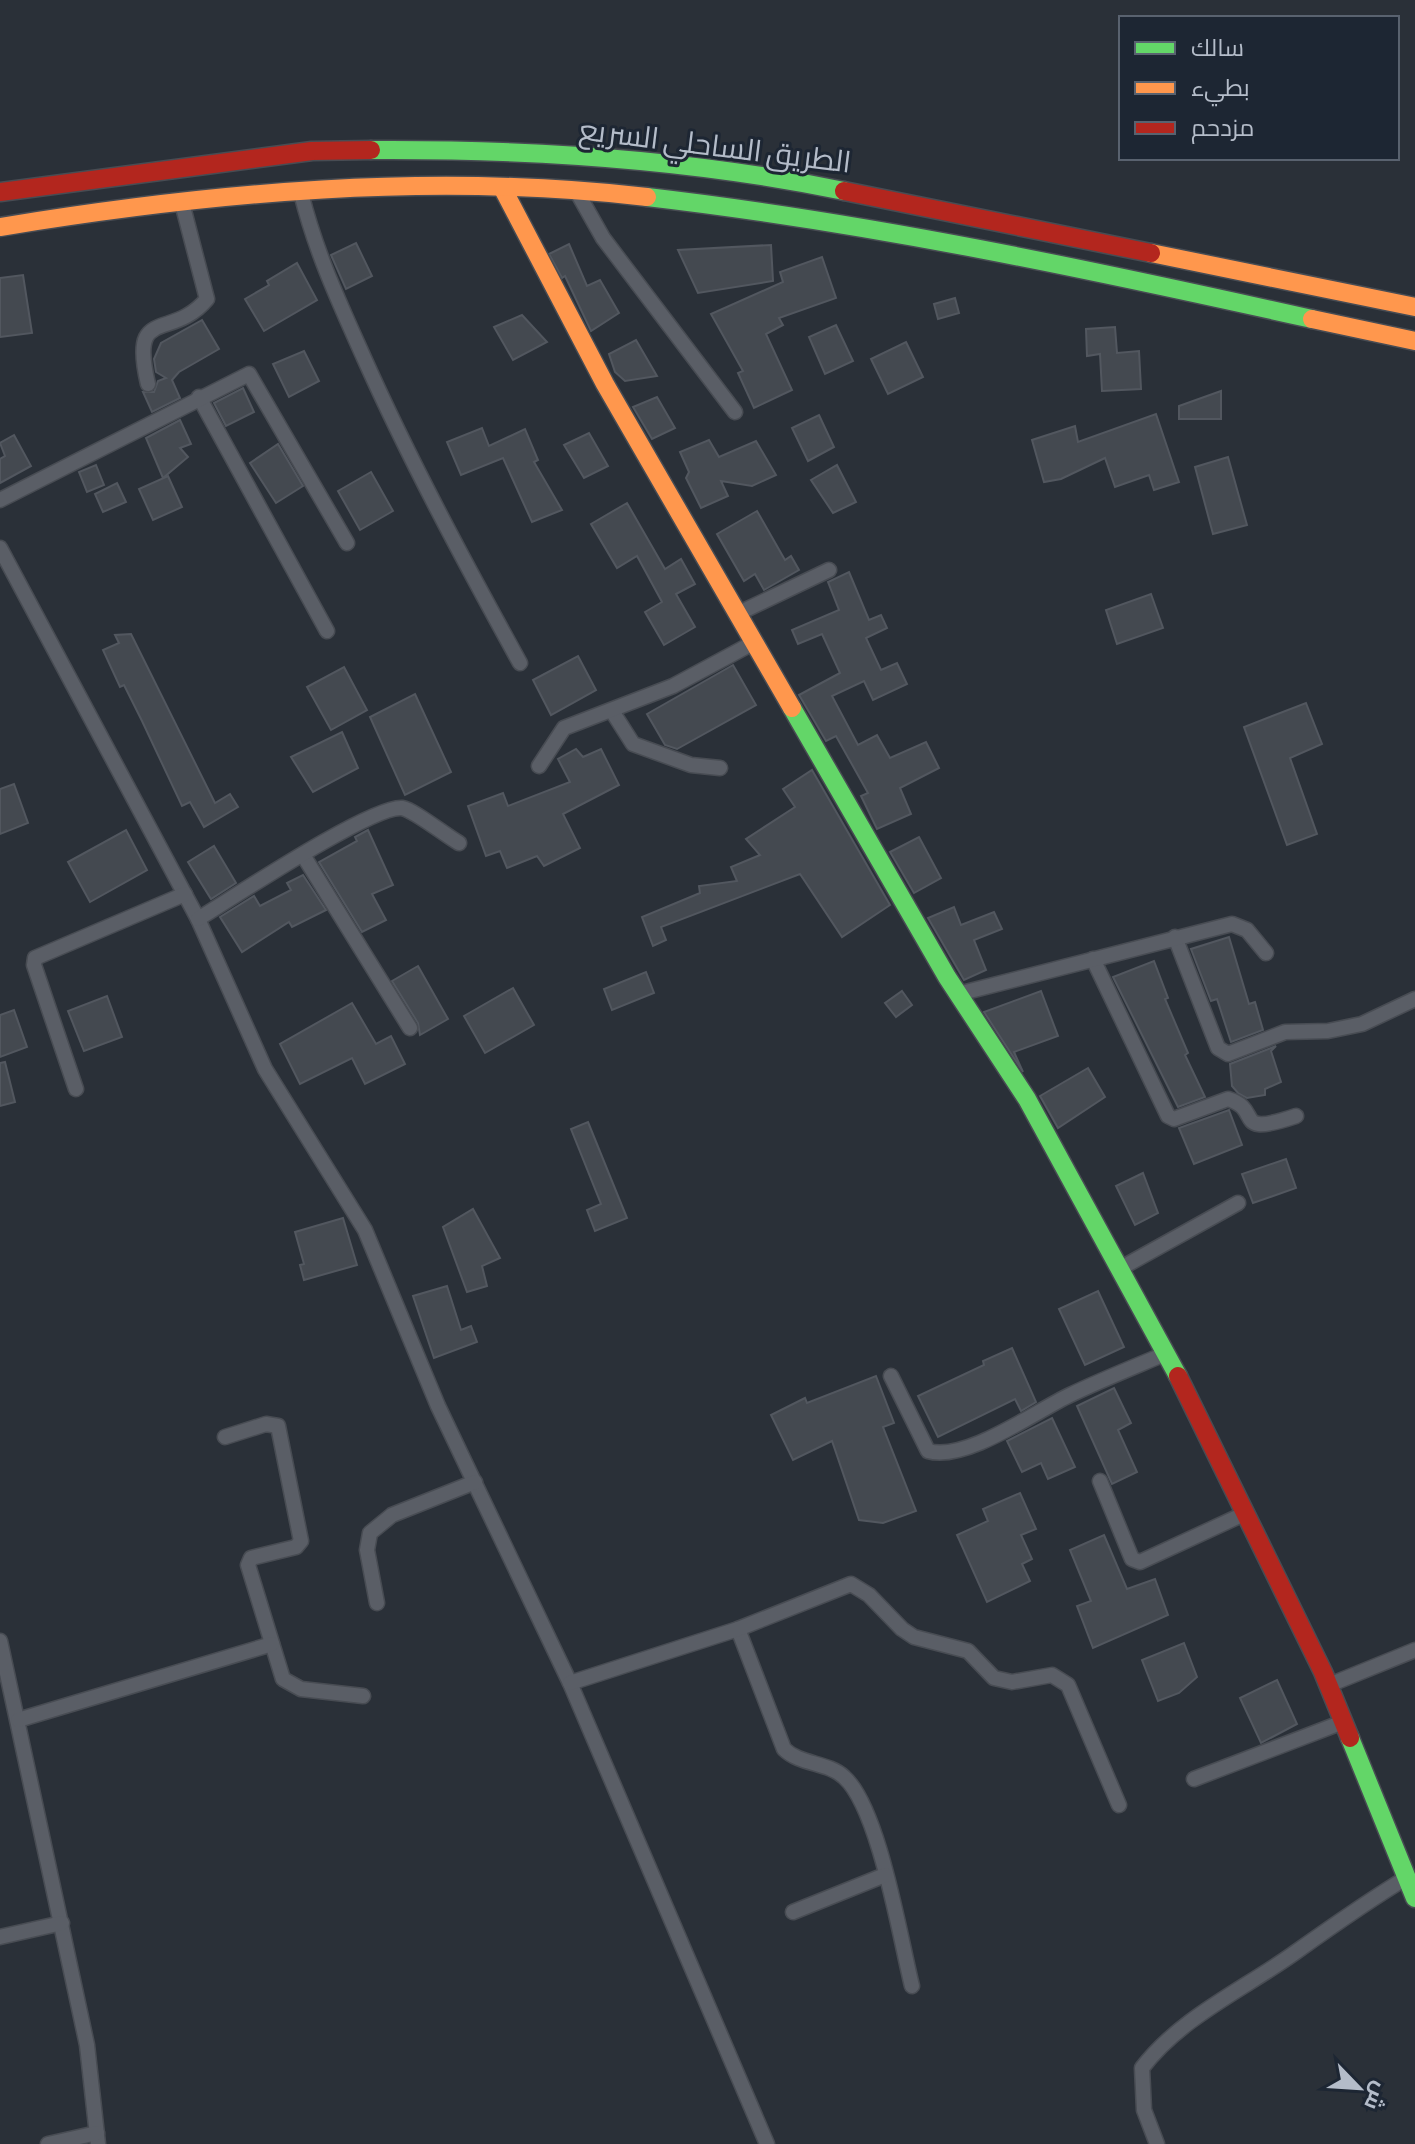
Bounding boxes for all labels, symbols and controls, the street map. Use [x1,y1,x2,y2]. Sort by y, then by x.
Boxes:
legend [1119,16,1399,160]
text: سالك [1191,34,1244,63]
text: بطيء [1191,74,1250,107]
street label: الطريق الساحلي السريع [576,112,853,186]
text: مزدحم [1191,114,1254,144]
north arrow [1319,2048,1399,2128]
text: ش [1358,2077,1394,2114]

